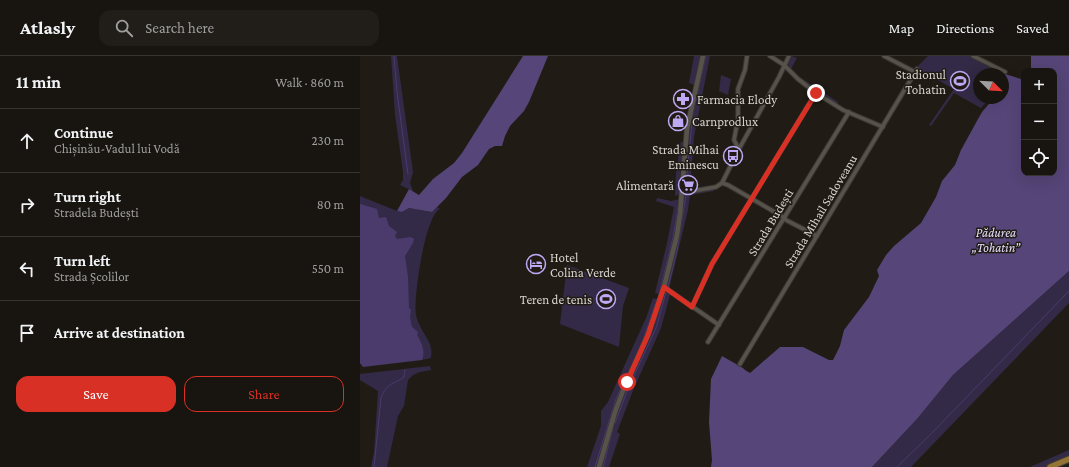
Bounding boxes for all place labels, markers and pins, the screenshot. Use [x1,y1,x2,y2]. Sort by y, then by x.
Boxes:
place label: Stadionul Tohatin [896,67,947,97]
sports icon: Stadionul Tohatin [949,70,971,92]
pharmacy icon: Farmacia Elody [672,88,694,110]
place label: Farmacia Elody [697,92,778,107]
shop icon: Carnprodlux [667,110,689,132]
place label: Carnprodlux [692,114,758,129]
place label: Strada Mihai Eminescu [652,142,720,172]
bus stop icon: Strada Mihai Eminescu [722,145,744,167]
supermarket icon: Alimentară [677,174,699,196]
place label: Alimentară [616,178,674,193]
place label: Hotel Colina Verde [550,250,616,280]
hotel icon: Hotel Colina Verde [525,253,547,275]
sports icon: Teren de tenis [595,288,617,310]
place label: Teren de tenis [520,292,592,307]

